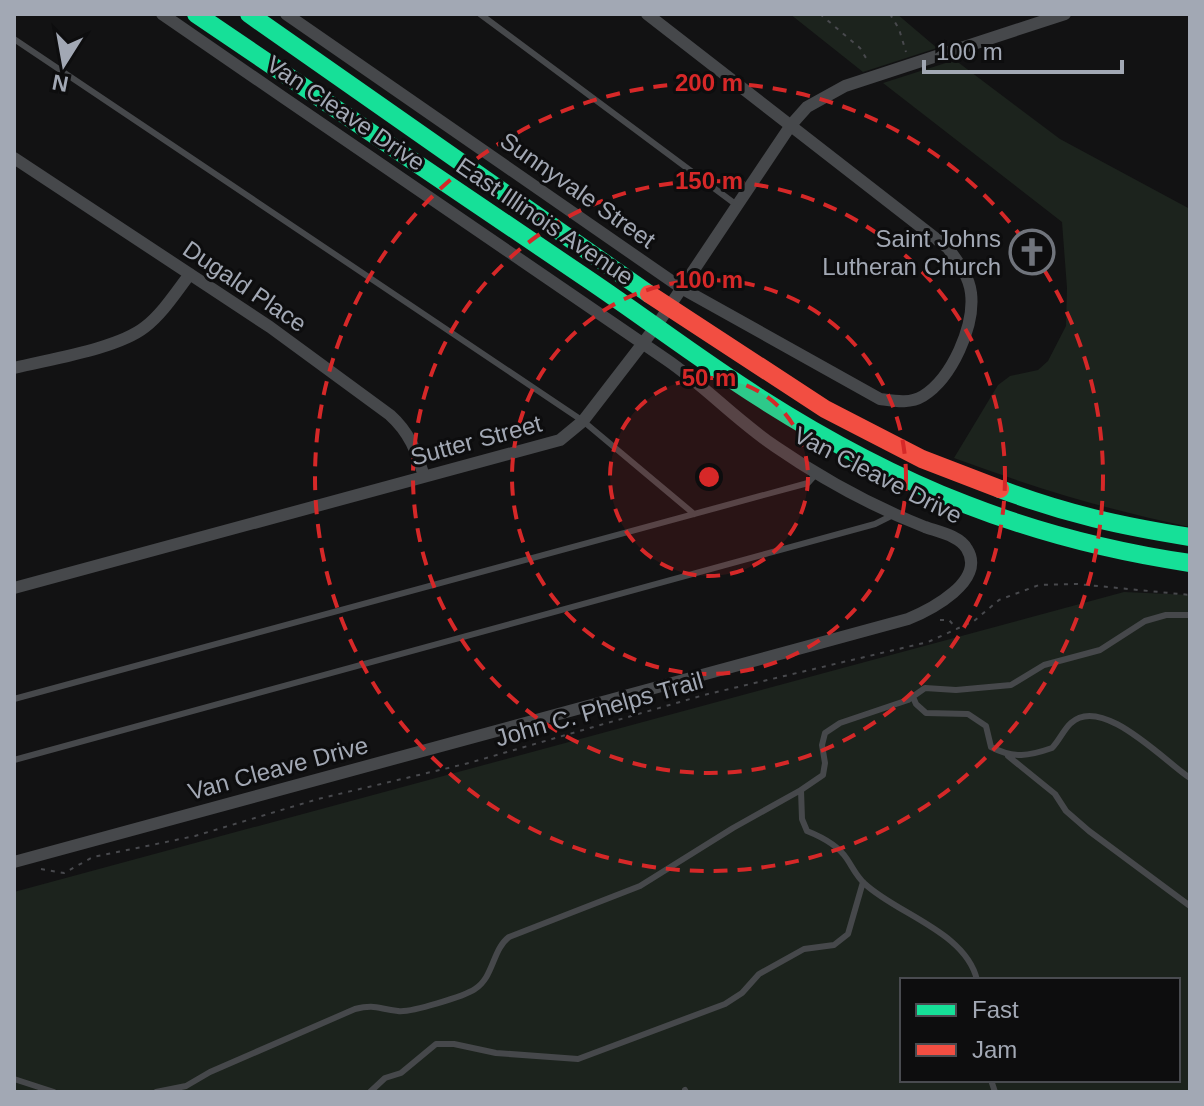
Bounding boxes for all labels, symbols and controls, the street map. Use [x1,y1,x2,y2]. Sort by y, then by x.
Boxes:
north arrow [24,24,104,104]
scale bar [924,24,1122,74]
text: 100 m [936,38,1003,65]
street label: Van Cleave Drive [262,50,430,176]
text: N [50,69,70,97]
text: 200 m [675,69,743,96]
street label: Sunnyvale Street [495,127,661,254]
street label: East Illinois Avenue [451,152,639,290]
text: 150 m [675,167,743,194]
place label: Saint Johns Lutheran Church [822,225,1001,280]
church icon: Saint Johns Lutheran Church [1008,228,1056,276]
street label: Dugald Place [178,235,312,337]
text: 100 m [675,266,743,293]
text: 50 m [682,364,736,391]
street label: Sutter Street [407,409,545,470]
street label: Van Cleave Drive [789,421,967,529]
centre of rings [695,463,723,491]
street label: John C. Phelps Trail [492,666,706,752]
street label: Van Cleave Drive [185,731,371,805]
legend [900,978,1180,1082]
text: Fast [972,996,1019,1023]
text: Jam [972,1036,1017,1063]

